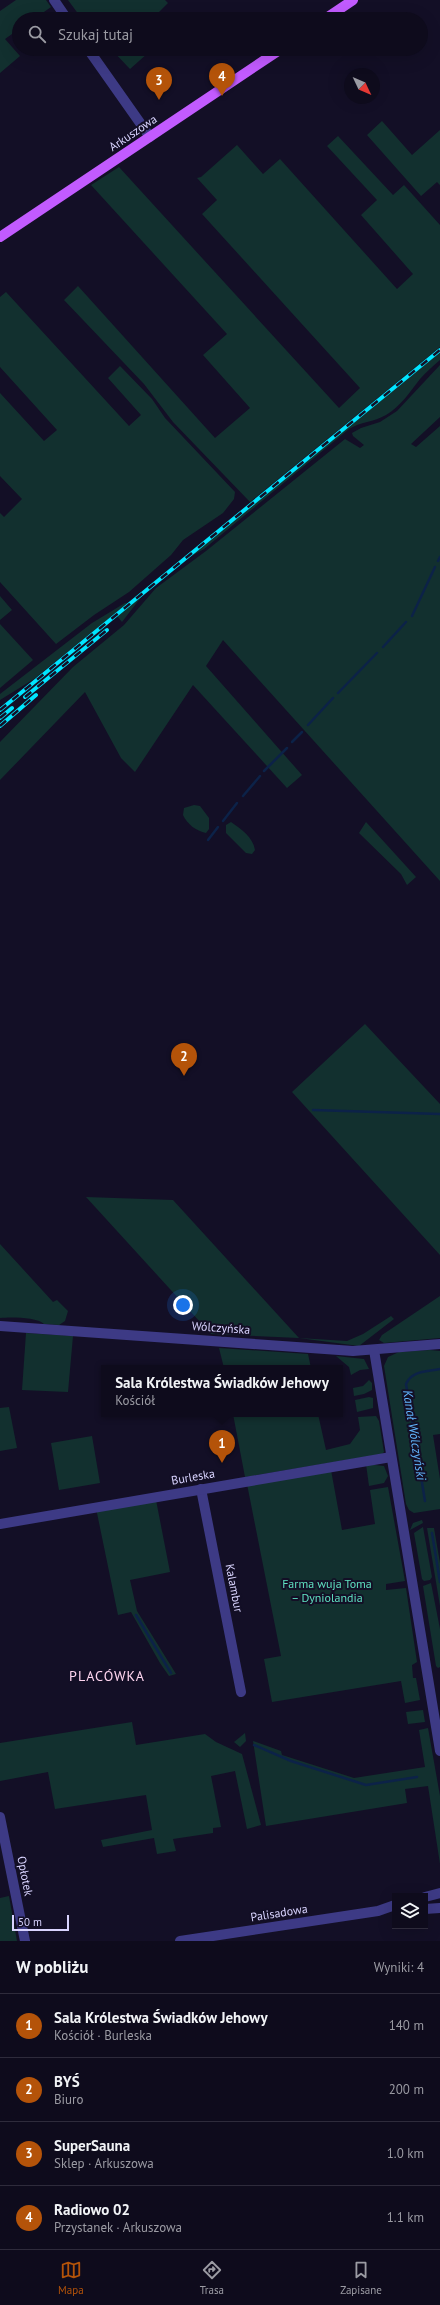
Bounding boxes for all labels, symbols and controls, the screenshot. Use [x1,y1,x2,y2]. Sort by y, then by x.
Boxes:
search box [12,12,428,56]
icon: search [26,23,48,45]
text: Szukaj tutaj [58,25,133,44]
pin: 4 [209,63,235,96]
pin: 3 [146,67,172,100]
north arrow [344,68,380,104]
street label: Arkuszowa [106,111,160,154]
pin: 2 [171,1043,197,1076]
your location [173,1295,193,1315]
street label: Wólczyńska [191,1318,251,1337]
popup [101,1365,343,1417]
text: Sala Królestwa Świadków Jehowy [115,1373,329,1392]
water label: Kanał Wólczyński [399,1389,430,1482]
text: Kościół [115,1392,155,1409]
pin: 1 [209,1430,235,1463]
street label: Burleska [170,1465,216,1488]
street label: Kalambur [222,1562,247,1613]
park label: Farma wuja Toma – Dyniolandia [282,1576,372,1605]
district label: PLACÓWKA [69,1667,145,1685]
street label: Opłotek [14,1855,37,1897]
map controls [392,1893,428,1929]
button: layers [392,1893,428,1929]
street label: Palisadowa [249,1901,309,1924]
scale bar [12,1913,69,1932]
text: 50 m [18,1915,42,1929]
text: W pobliżu [16,1956,88,1978]
text: Wyniki: 4 [374,1959,424,1976]
text: Sala Królestwa Świadków Jehowy [54,2008,268,2027]
text: 1 [25,2017,33,2034]
text: 140 m [389,2017,424,2034]
text: Kościół · Burleska [54,2027,152,2044]
text: BYŚ [54,2072,80,2091]
text: 2 [25,2081,33,2098]
text: 200 m [389,2081,424,2098]
text: Biuro [54,2091,83,2108]
text: SuperSauna [54,2136,130,2155]
text: 3 [25,2145,33,2162]
text: 1.0 km [387,2145,424,2162]
text: Sklep · Arkuszowa [54,2155,154,2172]
text: Radiowo 02 [54,2200,130,2219]
text: 4 [25,2209,33,2226]
text: 1.1 km [387,2209,424,2226]
text: Przystanek · Arkuszowa [54,2219,182,2236]
tab: Mapa [58,2259,84,2297]
tab: Trasa [200,2259,224,2297]
tab: Zapisane [340,2259,382,2297]

